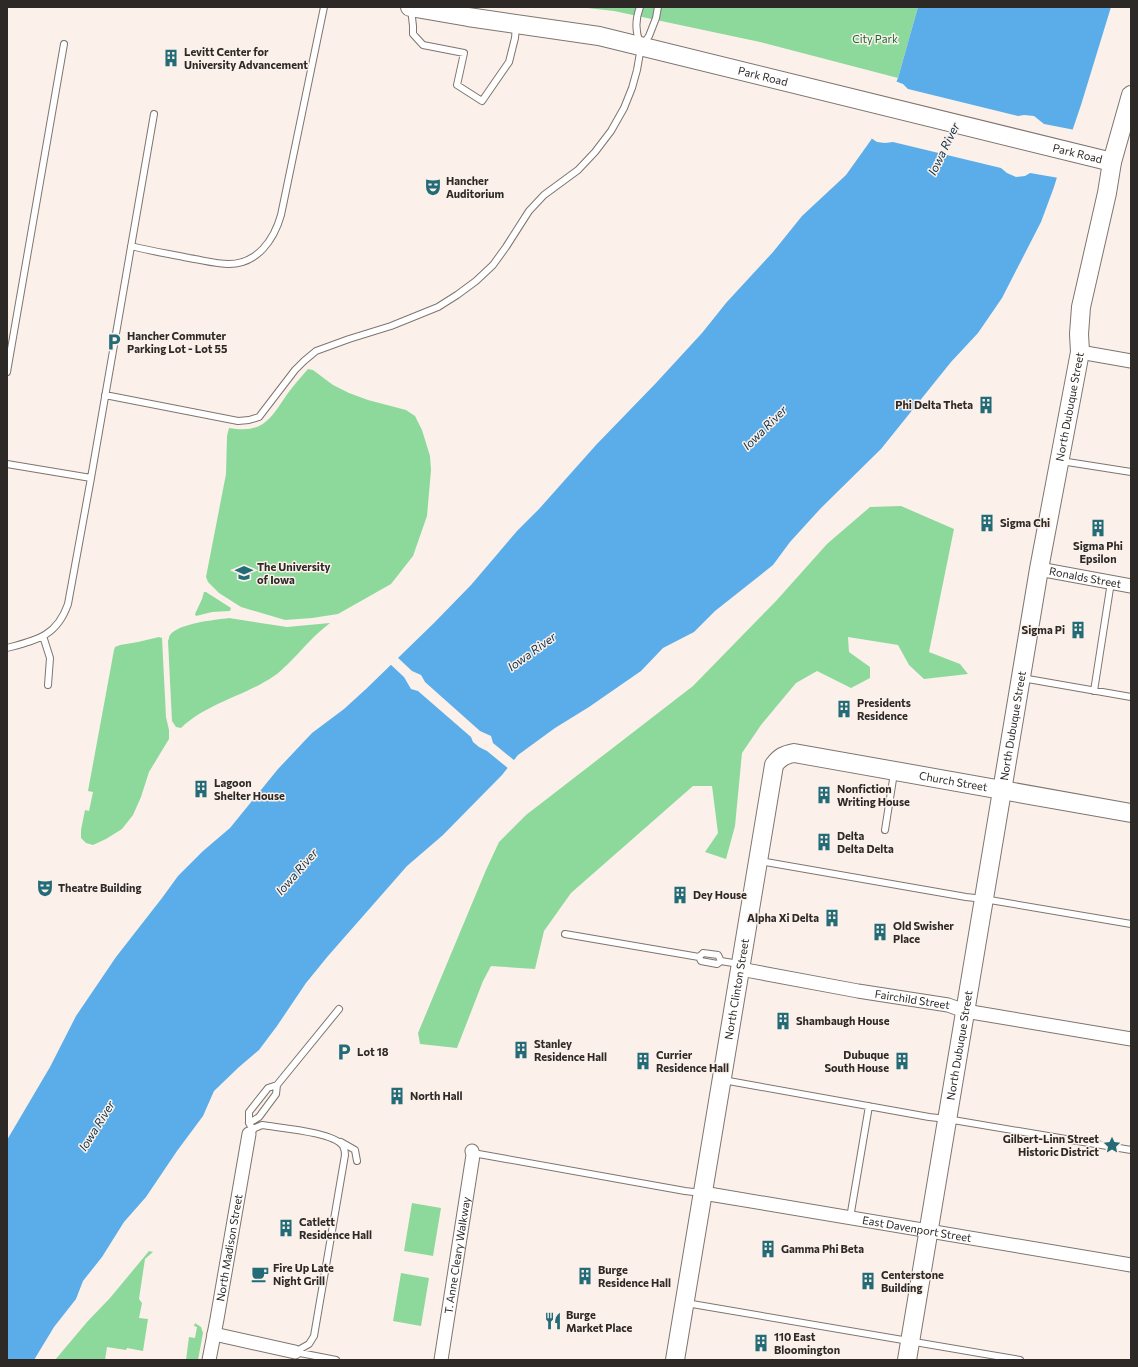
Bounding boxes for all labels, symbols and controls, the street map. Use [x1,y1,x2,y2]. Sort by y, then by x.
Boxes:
park label: City Park [852,32,898,45]
place label: Levitt Center for University Advancement [184,45,308,71]
building icon: Levitt Center for University Advancement [161,48,181,68]
street label: Park Road [737,63,789,88]
water label: Iowa River [924,119,962,177]
street label: Park Road [1051,141,1104,165]
place label: Hancher Auditorium [446,174,505,200]
theatre icon: Hancher Auditorium [423,177,443,197]
place label: Hancher Commuter Parking Lot - Lot 55 [127,329,227,355]
parking icon: Hancher Commuter Parking Lot - Lot 55 [104,332,124,352]
street label: North Dubuque Street [1052,351,1086,462]
building icon: Phi Delta Theta [976,395,996,415]
place label: Phi Delta Theta [895,398,973,411]
water label: Iowa River [739,402,790,452]
building icon: Sigma Chi [977,513,997,533]
place label: Sigma Chi [1000,516,1050,529]
building icon: Sigma Phi Epsilon [1088,518,1108,538]
place label: Sigma Phi Epsilon [1073,539,1123,565]
place label: The University of Iowa [257,560,331,586]
school or university icon: The University of Iowa [234,563,254,583]
street label: Ronalds Street [1048,564,1123,590]
building icon: Sigma Pi [1068,620,1088,640]
place label: Sigma Pi [1022,623,1065,636]
water label: Iowa River [504,628,559,673]
street label: North Dubuque Street [997,669,1028,781]
place label: Presidents Residence [857,696,911,722]
building icon: Presidents Residence [834,699,854,719]
street label: Church Street [918,768,989,793]
place label: Lagoon Shelter House [214,776,285,802]
building icon: Lagoon Shelter House [191,779,211,799]
place label: Nonfiction Writing House [837,782,910,808]
building icon: Nonfiction Writing House [814,785,834,805]
place label: Delta Delta Delta [837,829,894,855]
building icon: Delta Delta Delta [814,832,834,852]
water label: Iowa River [272,845,321,897]
theatre icon: Theatre Building [35,878,55,898]
place label: Theatre Building [58,881,142,894]
building icon: Dey House [670,885,690,905]
place label: Dey House [693,888,747,901]
building icon: Alpha Xi Delta [822,908,842,928]
place label: Alpha Xi Delta [747,911,819,924]
place label: Old Swisher Place [893,919,954,945]
building icon: Old Swisher Place [870,922,890,942]
street label: North Clinton Street [721,937,751,1041]
street label: Fairchild Street [874,987,951,1011]
street label: North Dubuque Street [943,989,975,1101]
building icon: Shambaugh House [773,1011,793,1031]
place label: Shambaugh House [796,1014,890,1027]
place label: Stanley Residence Hall [534,1037,607,1063]
building icon: Stanley Residence Hall [511,1040,531,1060]
parking icon: Lot 18 [334,1042,354,1062]
place label: Lot 18 [357,1045,389,1058]
place label: Currier Residence Hall [656,1048,729,1074]
place label: Dubuque South House [824,1048,889,1074]
building icon: Currier Residence Hall [633,1051,653,1071]
building icon: Dubuque South House [892,1051,912,1071]
building icon: North Hall [387,1086,407,1106]
place label: North Hall [410,1089,463,1102]
water label: Iowa River [75,1097,118,1153]
place label: Gilbert-Linn Street Historic District [1003,1132,1099,1158]
place icon: Gilbert-Linn Street Historic District [1102,1135,1122,1155]
street label: North Madison Street [213,1193,245,1302]
street label: T. Anne Cleary Walkway [441,1195,472,1315]
street label: East Davenport Street [862,1213,973,1244]
place label: Catlett Residence Hall [299,1215,372,1241]
building icon: Catlett Residence Hall [276,1218,296,1238]
building icon: Gamma Phi Beta [758,1239,778,1259]
place label: Gamma Phi Beta [781,1242,864,1255]
place label: Fire Up Late Night Grill [273,1261,334,1287]
place label: Burge Residence Hall [598,1263,671,1289]
cafe icon: Fire Up Late Night Grill [250,1264,270,1284]
building icon: Burge Residence Hall [575,1266,595,1286]
place label: Centerstone Building [881,1268,944,1294]
building icon: Centerstone Building [858,1271,878,1291]
place label: Burge Market Place [566,1308,633,1334]
restaurant icon: Burge Market Place [543,1311,563,1331]
place label: 110 East Bloomington [774,1330,840,1356]
building icon: 110 East Bloomington [751,1333,771,1353]

